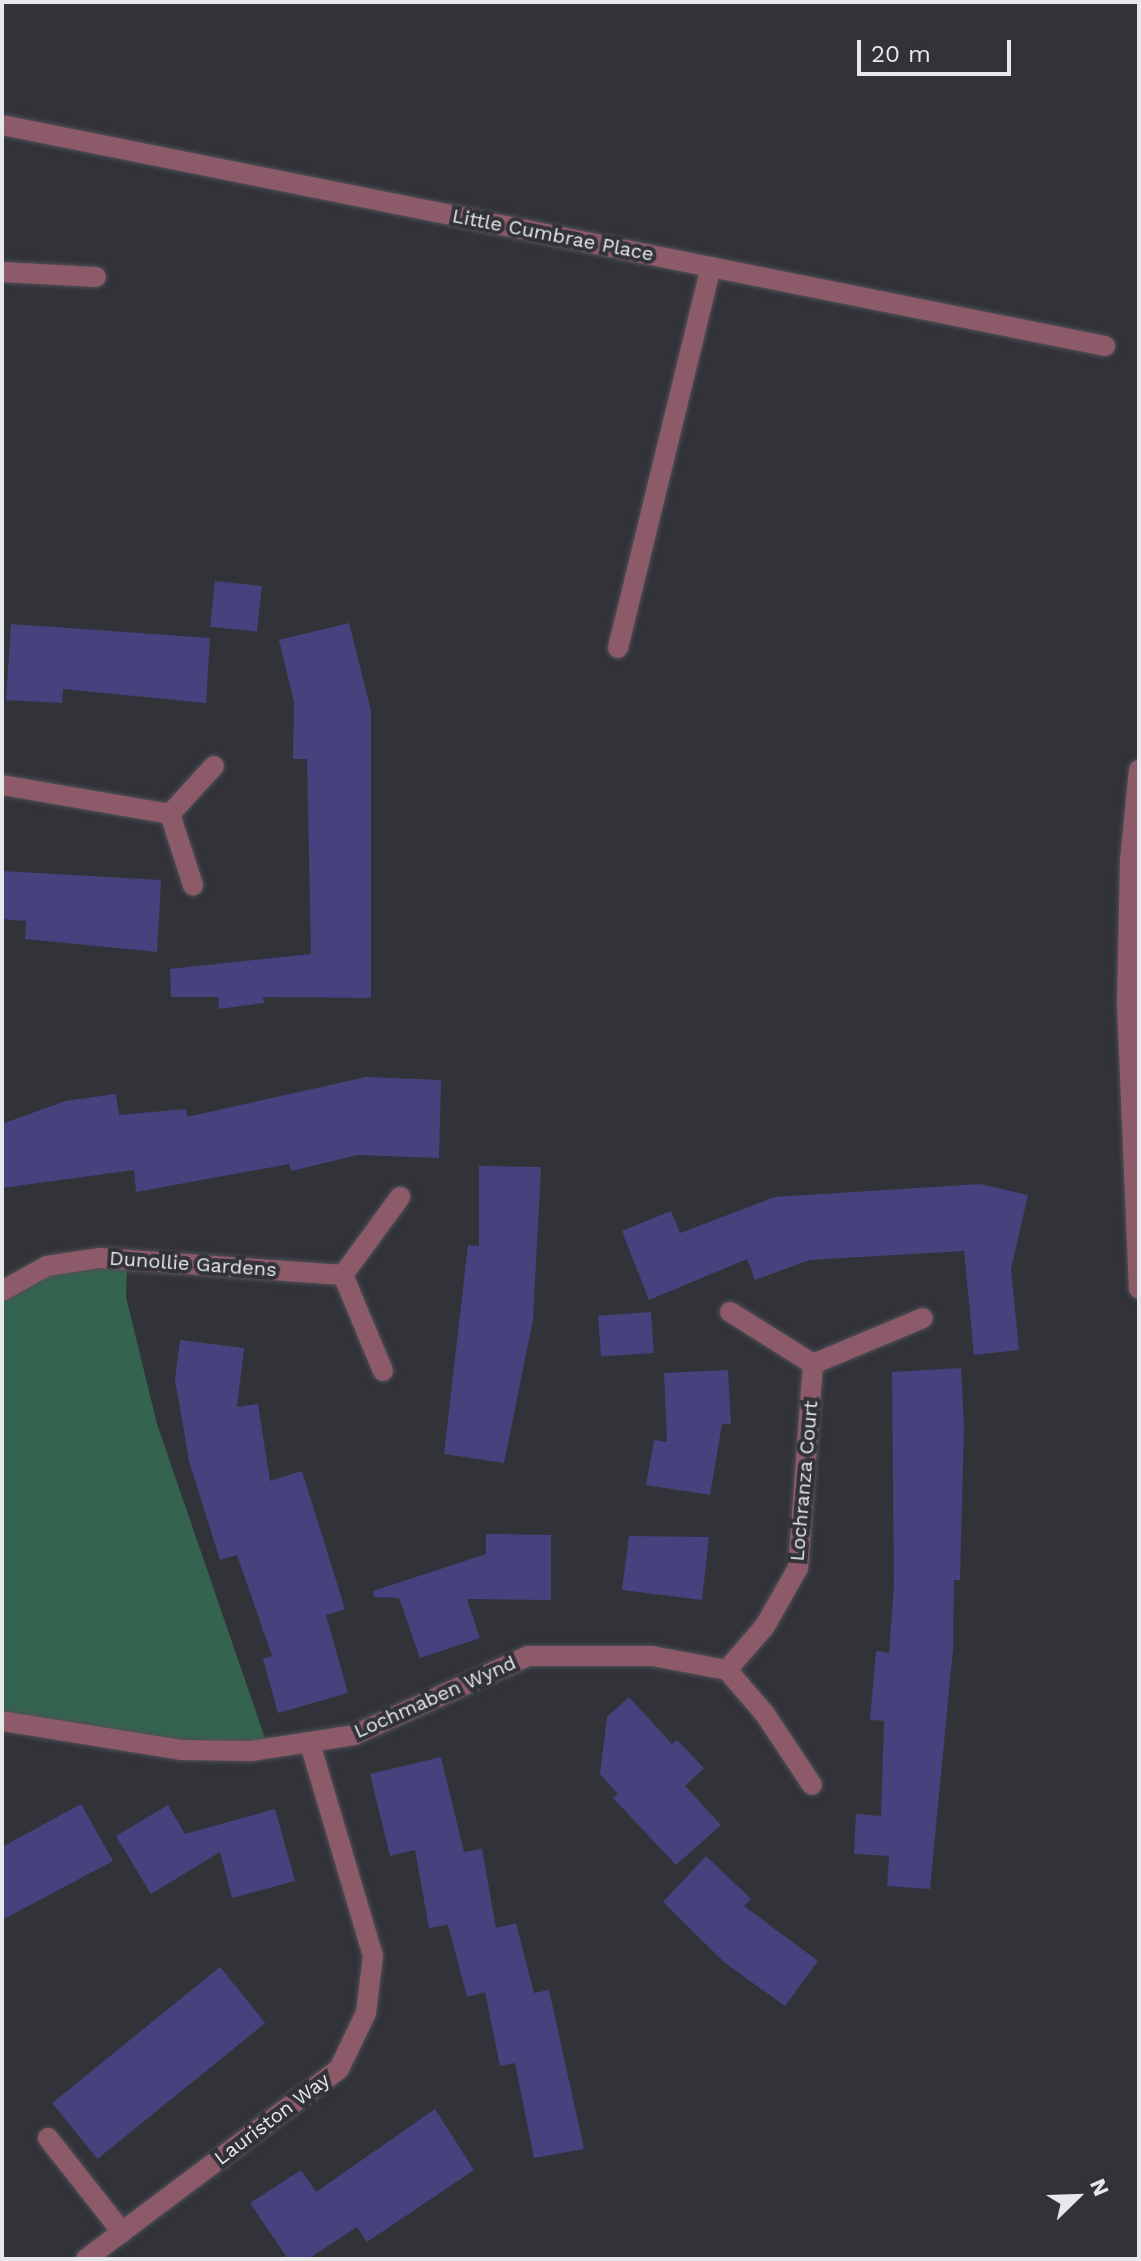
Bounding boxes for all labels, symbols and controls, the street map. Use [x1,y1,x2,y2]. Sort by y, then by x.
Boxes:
scale bar [861,24,1015,74]
text: 20 m [871,40,931,68]
street label: Little Cumbrae Place [450,204,656,266]
street label: Dunollie Gardens [109,1246,277,1282]
street label: Lochranza Court [785,1399,823,1563]
street label: Lochmaben Wynd [350,1650,520,1744]
street label: Lauriston Way [209,2068,335,2170]
north arrow [1037,2157,1117,2237]
text: N [1085,2175,1114,2200]

